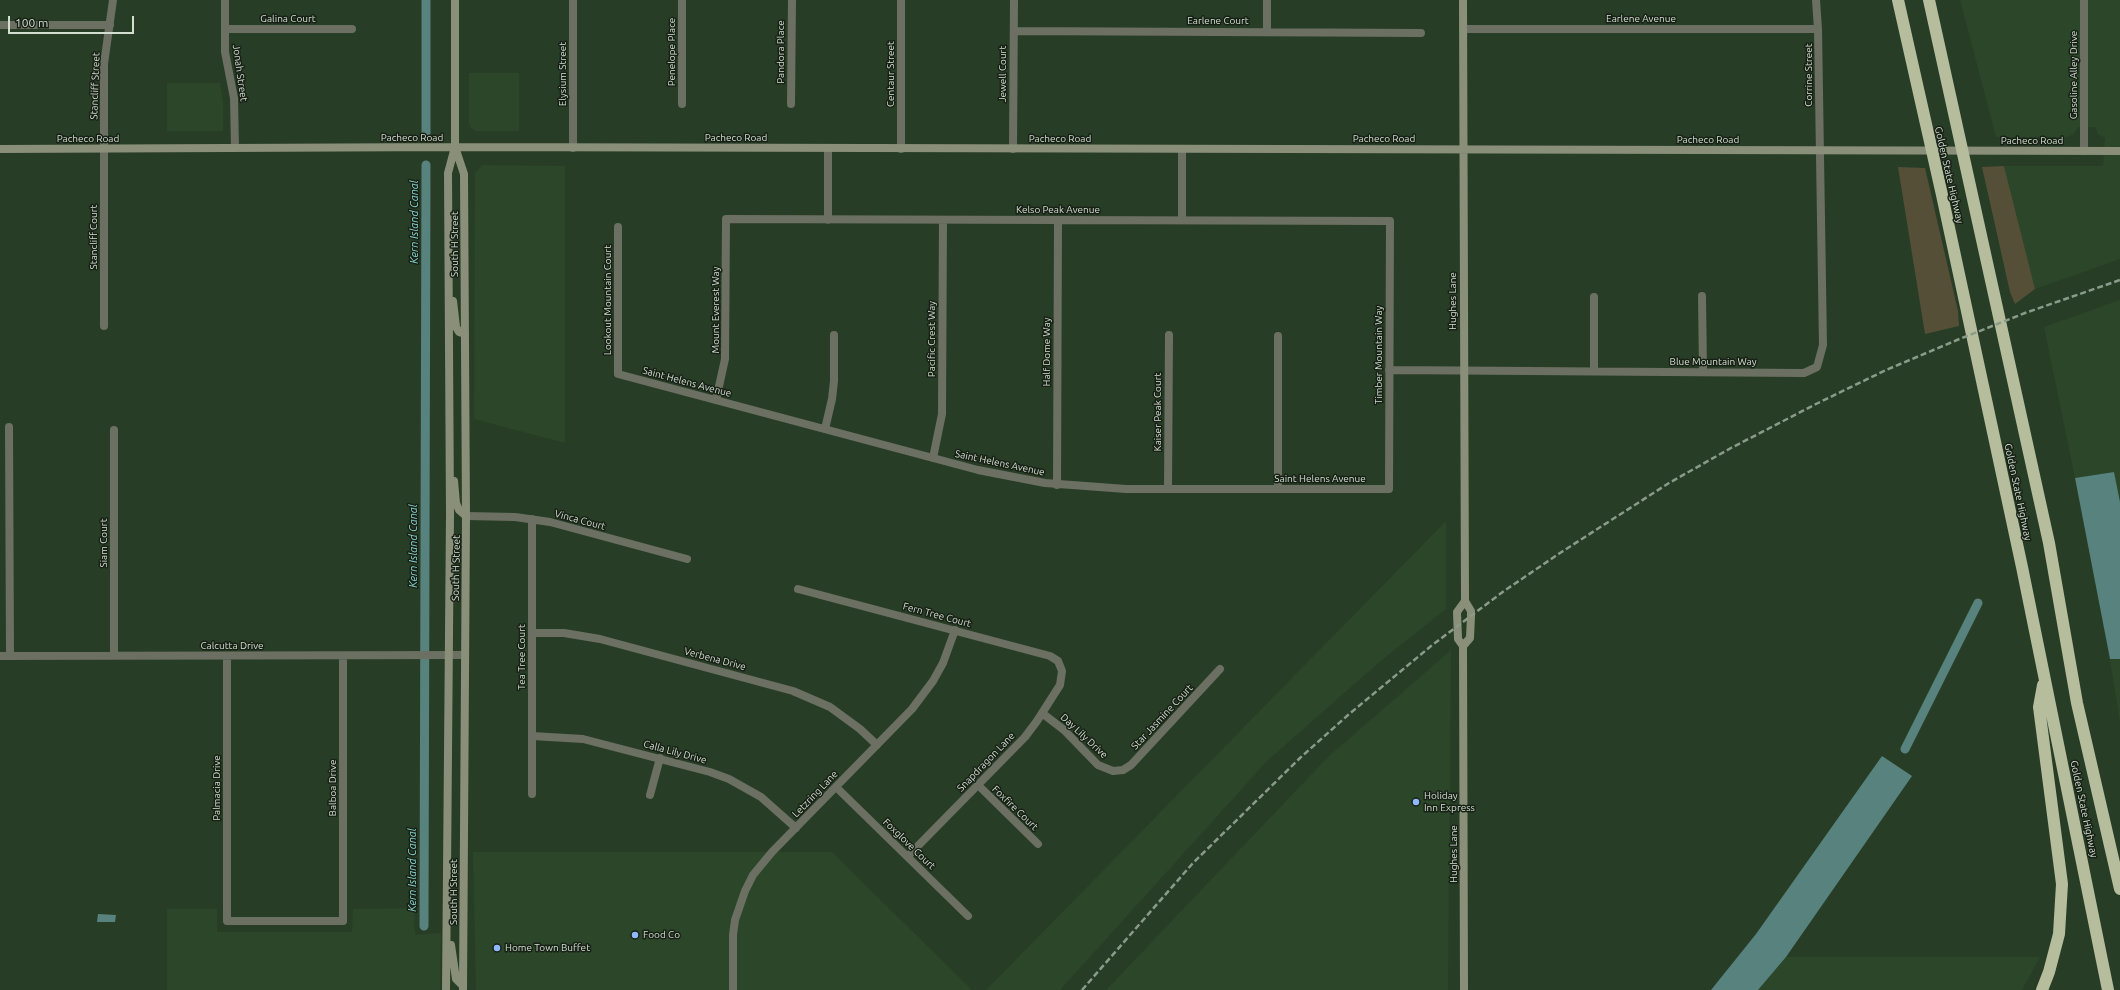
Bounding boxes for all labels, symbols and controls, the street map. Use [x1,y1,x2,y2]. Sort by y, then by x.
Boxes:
scale bar [10,8,136,34]
street label: Galina Court [260,13,316,25]
street label: Earlene Avenue [1606,13,1676,25]
street label: Earlene Court [1187,15,1249,27]
text: 100 m [15,16,48,29]
street label: Penelope Place [666,18,678,86]
street label: Pandora Place [775,20,787,84]
street label: Gasoline Alley Drive [2068,31,2080,119]
street label: Centaur Street [885,41,897,107]
street label: Elysium Street [557,42,569,106]
street label: Corrine Street [1803,43,1815,107]
street label: Jonah Street [230,44,250,102]
street label: Jewell Court [997,46,1009,102]
street label: Stancliff Street [88,52,102,120]
street label: Golden State Highway [1932,125,1966,225]
street label: Pacheco Road [381,132,443,144]
street label: Pacheco Road [705,132,767,144]
street label: Pacheco Road [57,133,119,145]
street label: Pacheco Road [1029,133,1091,145]
street label: Pacheco Road [1353,133,1415,145]
street label: Pacheco Road [1677,134,1739,146]
street label: Pacheco Road [2001,135,2063,147]
water label: Kern Island Canal [407,180,421,264]
street label: Stancliff Court [88,204,100,270]
street label: Kelso Peak Avenue [1016,204,1100,216]
street label: South H Street [449,211,461,277]
street label: Lookout Mountain Court [602,245,614,355]
street label: Mount Everest Way [710,267,722,353]
street label: Hughes Lane [1447,272,1459,330]
street label: Pacific Crest Way [926,301,938,377]
street label: Timber Mountain Way [1373,306,1385,404]
street label: Half Dome Way [1041,317,1053,387]
street label: Blue Mountain Way [1670,356,1756,368]
street label: Saint Helens Avenue [641,364,733,400]
street label: Kaiser Peak Court [1152,373,1164,451]
street label: Golden State Highway [2002,442,2034,542]
street label: Saint Helens Avenue [954,448,1046,478]
street label: Saint Helens Avenue [1274,473,1366,485]
water label: Kern Island Canal [406,504,420,588]
street label: Vinca Court [553,507,607,533]
street label: Siam Court [98,518,110,568]
street label: South H Street [449,535,463,601]
street label: Fern Tree Court [901,600,973,630]
street label: Tea Tree Court [516,624,528,690]
street label: Calcutta Drive [200,640,264,652]
street label: Verbena Drive [683,645,747,673]
street label: Star Jasmine Court [1129,682,1195,752]
street label: Day Lily Drive [1058,711,1110,761]
street label: Snapdragon Lane [955,730,1017,794]
street label: Calla Lily Drive [642,738,708,766]
street label: Palmacia Drive [211,755,223,821]
street label: Golden State Highway [2068,759,2100,859]
street label: Balboa Drive [327,760,339,816]
street label: Letzring Lane [790,768,840,820]
street label: Foxfire Court [990,783,1040,833]
place label: Holiday Inn Express [1424,790,1475,814]
marker: Holiday Inn Express [1411,797,1421,807]
street label: Foxglove Court [880,816,938,872]
street label: Hughes Lane [1448,825,1460,883]
water label: Kern Island Canal [405,828,419,912]
street label: South H Street [448,859,460,925]
place label: Food Co [643,929,680,941]
marker: Food Co [630,930,640,940]
place label: Home Town Buffet [505,942,590,954]
marker: Home Town Buffet [492,943,502,953]

